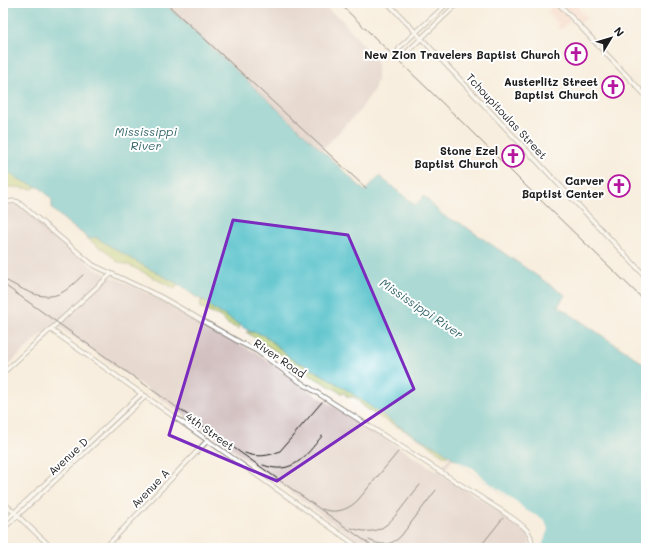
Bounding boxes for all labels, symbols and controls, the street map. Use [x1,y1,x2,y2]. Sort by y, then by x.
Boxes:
north arrow [591,18,631,58]
text: N [611,24,628,39]
church icon: New Zion Travelers Baptist Church [563,41,589,67]
place label: New Zion Travelers Baptist Church [364,47,560,62]
street label: Tchoupitoulas Street [463,70,551,162]
place label: Austerlitz Street Baptist Church [504,74,598,102]
church icon: Austerlitz Street Baptist Church [600,74,626,100]
water label: Mississippi River [115,123,178,153]
place label: Stone Ezel Baptist Church [414,143,498,171]
church icon: Stone Ezel Baptist Church [500,143,526,169]
place label: Carver Baptist Center [522,173,604,201]
church icon: Carver Baptist Center [606,173,632,199]
water label: Mississippi River [377,274,467,342]
street label: River Road [251,335,309,381]
street label: 4th Street [183,409,237,453]
street label: Avenue D [45,434,91,478]
street label: Avenue A [128,465,172,511]

